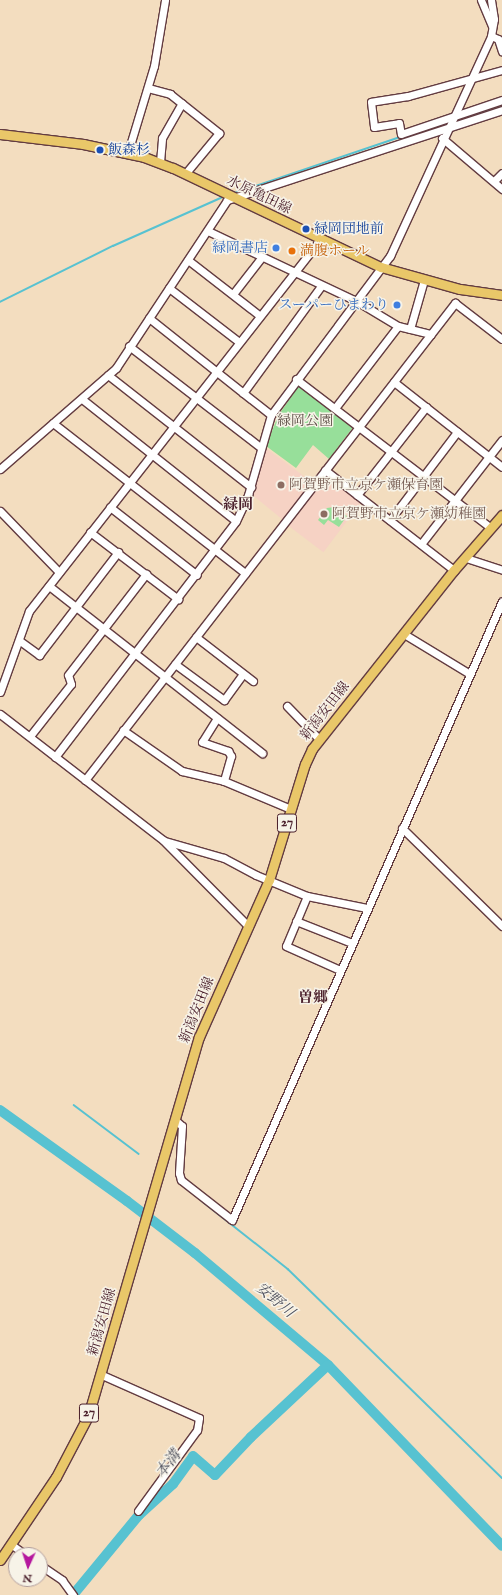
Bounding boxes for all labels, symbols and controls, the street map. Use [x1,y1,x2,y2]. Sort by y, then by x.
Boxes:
place label: 飯森杉 [108,142,150,158]
marker: 飯森杉 [95,145,105,155]
street label: 水原亀田線 [224,172,294,218]
place label: 緑岡団地前 [314,221,384,237]
marker: 緑岡団地前 [301,224,311,234]
place label: 緑岡書店 [212,240,268,256]
marker: 緑岡書店 [271,243,281,253]
place label: 満腹ホール [300,243,370,259]
marker: 満腹ホール [287,246,297,256]
place label: スーパーひまわり [278,297,389,313]
marker: スーパーひまわり [392,300,402,310]
park label: 緑岡公園 [277,413,333,429]
place label: 阿賀野市立京ケ瀬保育園 [289,477,443,493]
marker: 阿賀野市立京ケ瀬保育園 [276,480,286,490]
district label: 緑岡 [223,496,253,514]
place label: 阿賀野市立京ケ瀬幼稚園 [332,506,486,522]
marker: 阿賀野市立京ケ瀬幼稚園 [319,509,329,519]
street label: 新潟安田線 [297,678,353,744]
road number: 27 [276,812,298,834]
street label: 新潟安田線 [176,974,218,1046]
district label: 曽郷 [298,989,328,1007]
water label: 安野川 [252,1279,298,1321]
street label: 新潟安田線 [84,1286,120,1358]
road number: 27 [78,1402,100,1424]
water label: 本溝 [152,1447,184,1481]
north arrow [8,1547,48,1587]
text: N [22,1571,33,1585]

